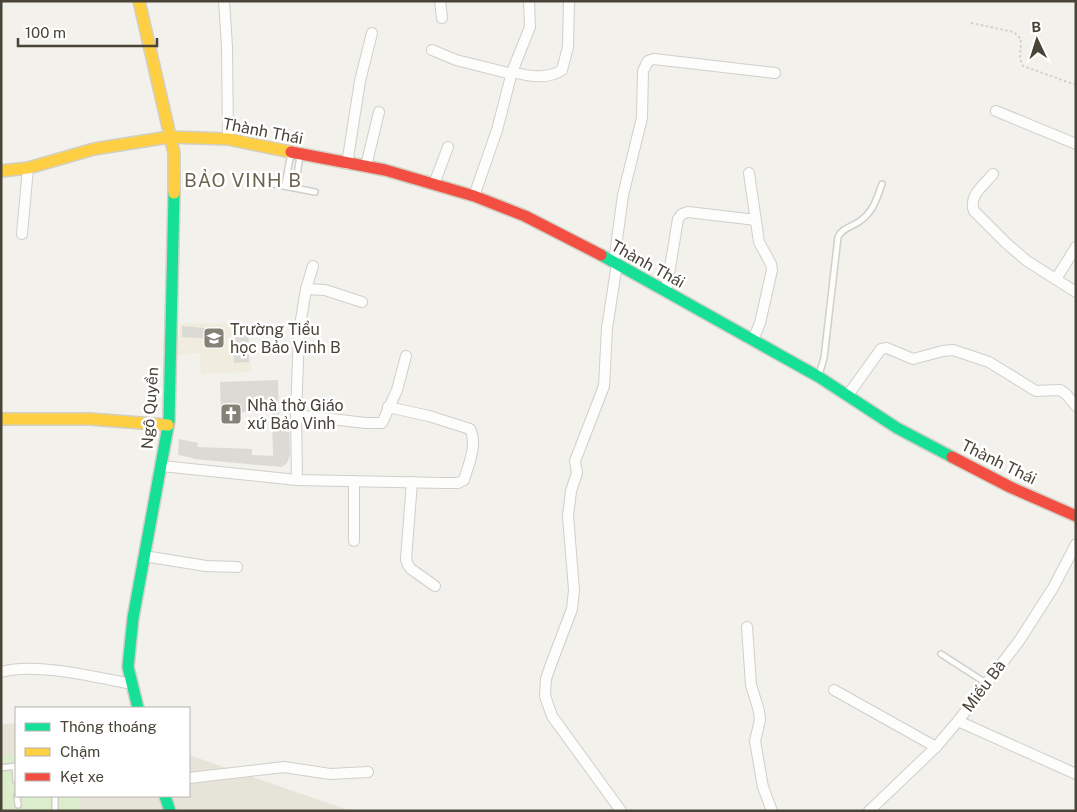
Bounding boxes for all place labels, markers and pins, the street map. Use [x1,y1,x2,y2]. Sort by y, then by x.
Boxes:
place label: Trường Tiểu học Bảo Vinh B [230,320,341,357]
school or university icon: Trường Tiểu học Bảo Vinh B [202,326,226,350]
place label: Nhà thờ Giáo xứ Bảo Vinh [247,396,344,433]
church icon: Nhà thờ Giáo xứ Bảo Vinh [219,402,243,426]

